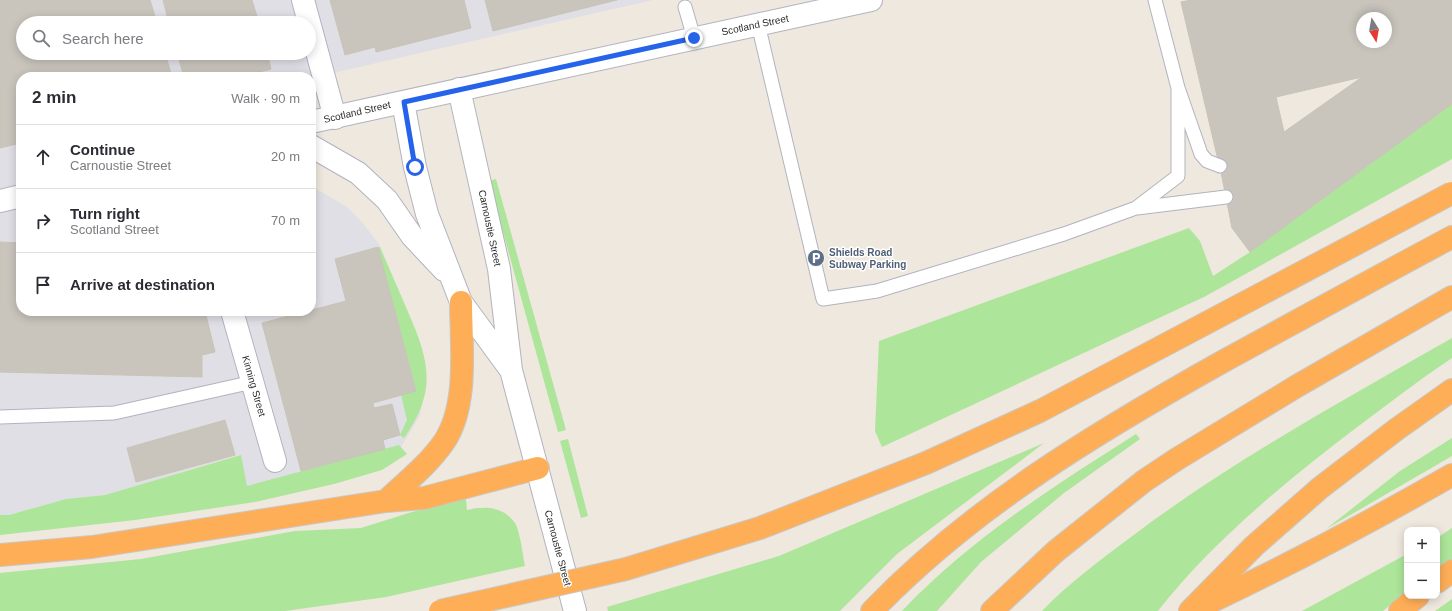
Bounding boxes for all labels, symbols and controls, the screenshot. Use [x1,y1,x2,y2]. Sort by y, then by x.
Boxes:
street label: Scotland Street [720,12,790,37]
north arrow [1356,12,1392,48]
search box [16,16,316,60]
icon: search [30,27,52,49]
route end [685,29,703,47]
text: Search here [62,30,144,47]
text: 2 min [32,88,76,107]
text: Walk · 90 m [231,91,300,106]
street label: Scotland Street [322,99,392,125]
text: Continue [70,141,135,158]
icon: ahead [32,146,54,168]
text: 20 m [271,149,300,164]
text: Carnoustie Street [70,158,171,173]
route start [406,158,424,176]
street label: Carnoustie Street [477,189,504,267]
text: Turn right [70,205,140,222]
icon: right [32,210,54,232]
text: 70 m [271,213,300,228]
text: Scotland Street [70,222,159,237]
place label: Shields Road Subway Parking [829,247,906,270]
parking icon: Shields Road Subway Parking [806,248,826,268]
icon: arrive [32,274,54,296]
text: Arrive at destination [70,276,215,293]
street label: Kinning Street [240,354,268,418]
street label: Carnoustie Street [543,509,573,587]
map controls [1404,527,1440,599]
button: + [1404,527,1440,563]
button: − [1404,563,1440,599]

